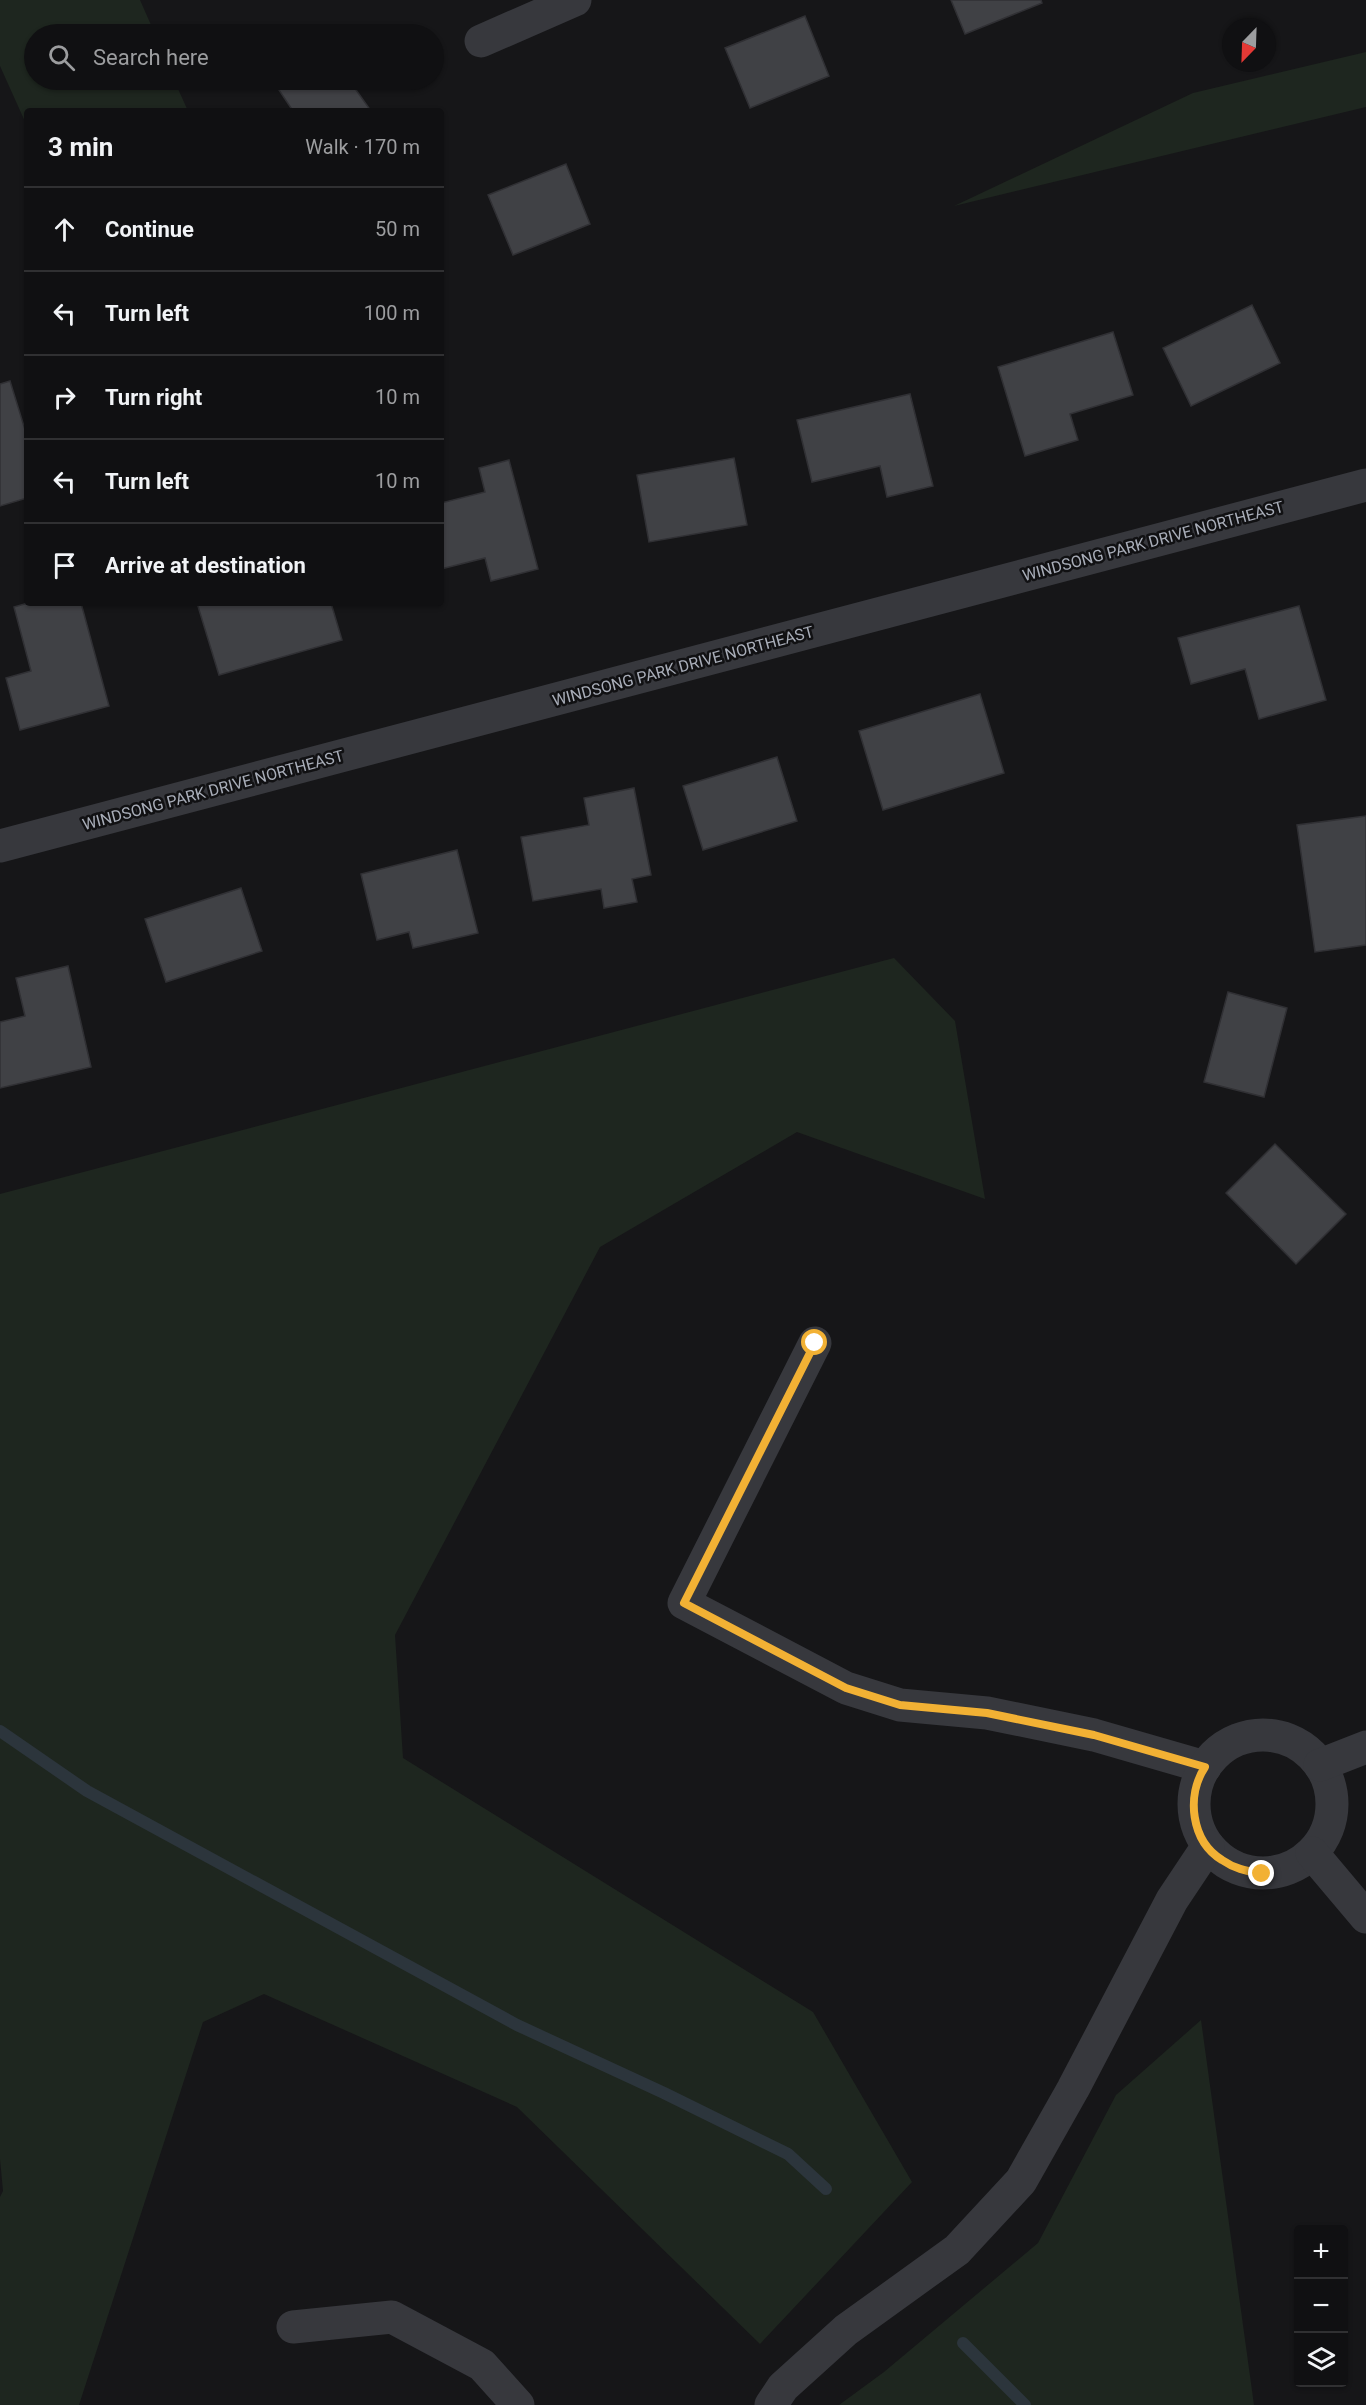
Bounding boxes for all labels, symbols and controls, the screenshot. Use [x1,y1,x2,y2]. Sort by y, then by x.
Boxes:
north arrow [1222,18,1276,72]
search box [24,24,444,90]
icon: search [45,41,78,74]
text: Search here [93,45,209,70]
text: 3 min [48,132,113,162]
text: Walk · 170 m [305,135,420,159]
icon: ahead [48,213,81,246]
text: Continue [105,217,194,242]
text: 50 m [375,217,420,241]
icon: left [48,297,81,330]
text: Turn left [105,301,189,326]
text: 100 m [364,301,420,325]
icon: right [48,381,81,414]
text: Turn right [105,385,202,410]
text: 10 m [375,385,420,409]
icon: left [48,465,81,498]
text: Turn left [105,469,189,494]
text: 10 m [375,469,420,493]
street label: WINDSONG PARK DRIVE NORTHEAST [1020,497,1286,585]
icon: arrive [48,549,81,582]
text: Arrive at destination [105,553,306,578]
street label: WINDSONG PARK DRIVE NORTHEAST [550,622,816,710]
street label: WINDSONG PARK DRIVE NORTHEAST [80,746,346,834]
route start [801,1329,827,1355]
route end [1248,1860,1274,1886]
map controls [1294,2225,1348,2387]
button: + [1294,2225,1348,2279]
button: − [1294,2279,1348,2333]
button: layers [1294,2333,1348,2387]

